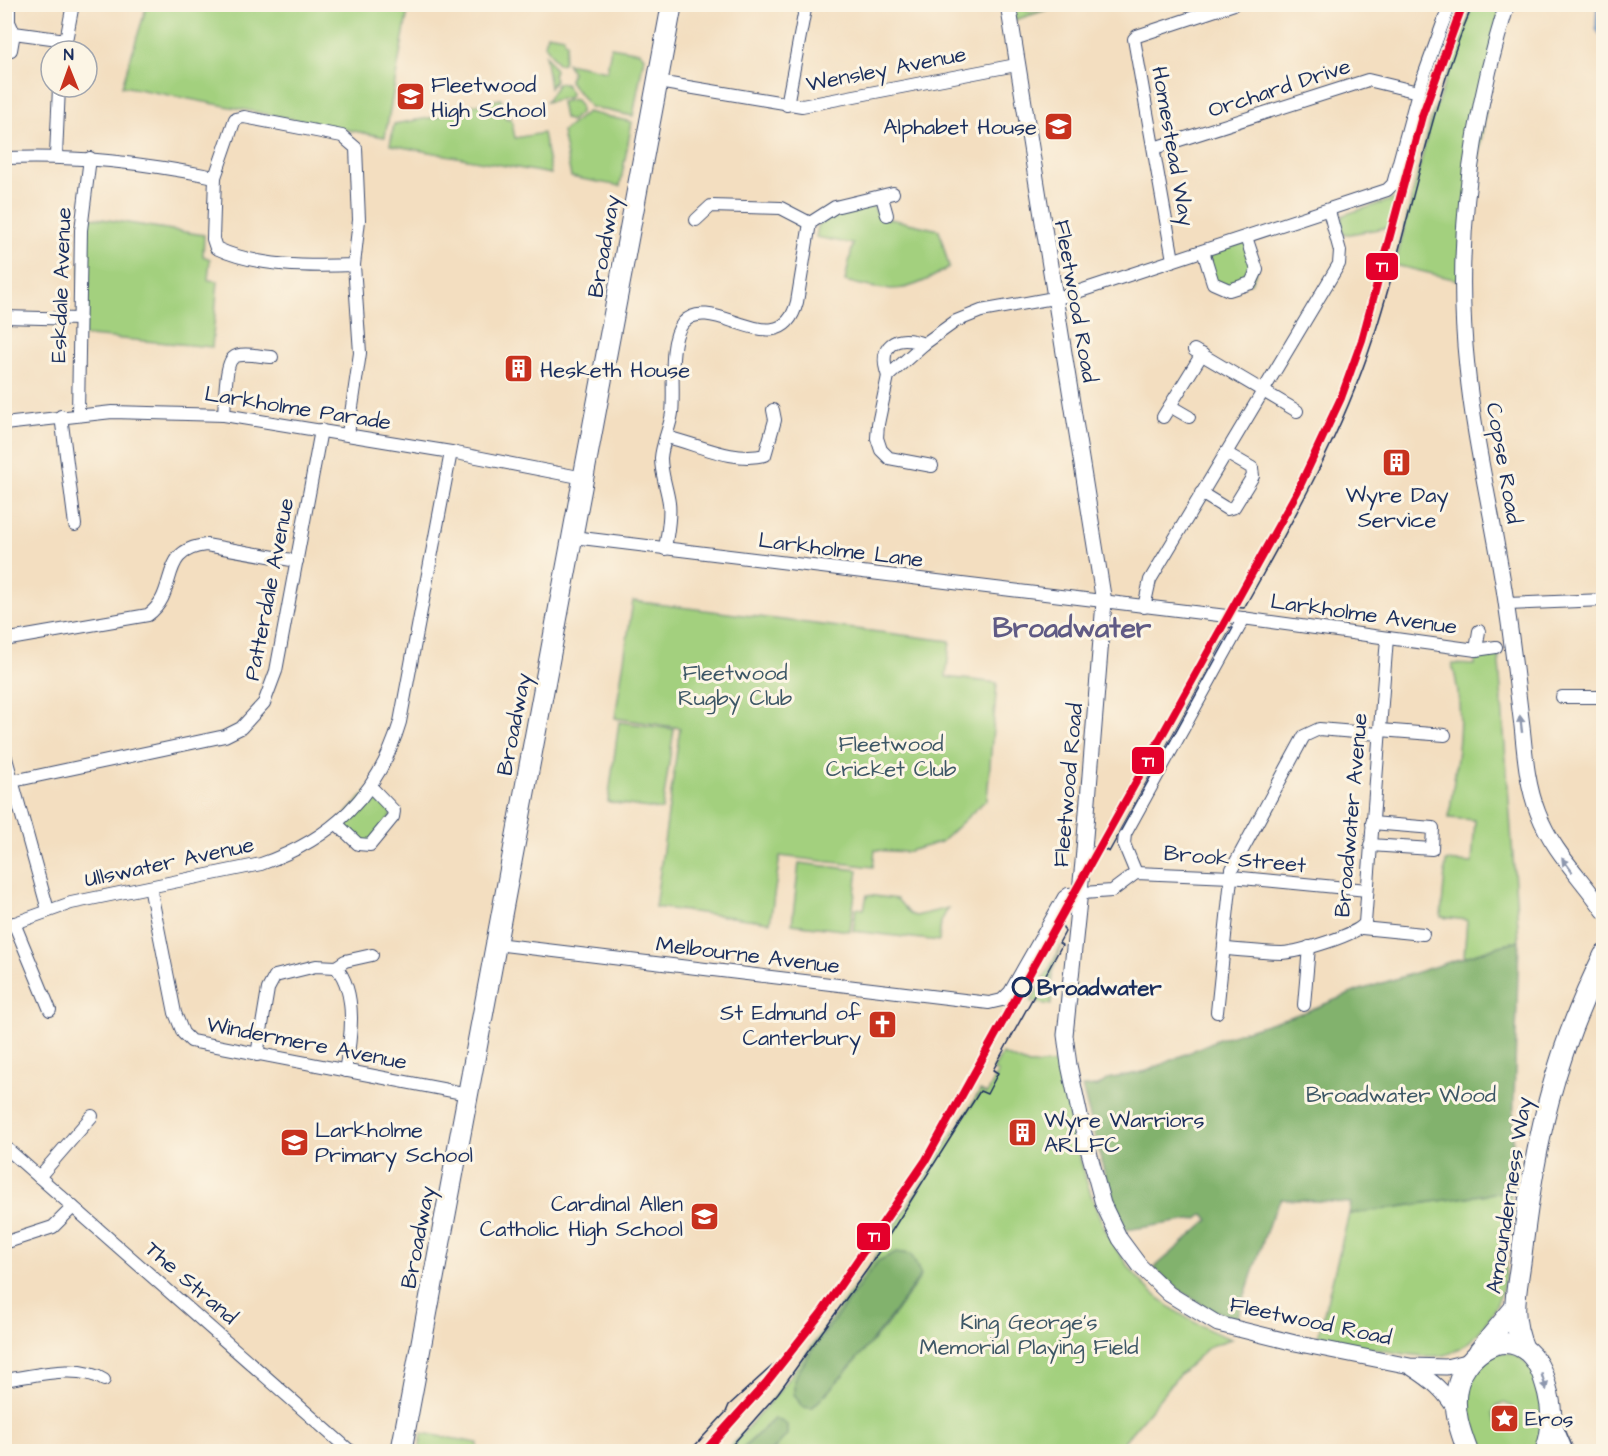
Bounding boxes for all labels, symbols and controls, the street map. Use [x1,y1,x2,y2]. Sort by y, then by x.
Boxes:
north arrow [39,39,99,99]
street label: Wensley Avenue [804,39,969,101]
text: N [64,44,74,66]
street label: Orchard Drive [1204,51,1355,126]
street label: Homestead Way [1142,64,1202,229]
place label: Fleetwood High School [431,70,546,127]
school or university icon: Fleetwood High School [394,81,426,113]
school or university icon: Alphabet House [1042,110,1074,142]
place label: Alphabet House [883,112,1037,143]
street label: Broadway [580,193,630,300]
street label: Eskdale Avenue [43,207,80,363]
street label: Fleetwood Road [1046,218,1105,385]
line badge: T1 [1365,252,1399,281]
text: T1 [1375,256,1389,278]
building icon: Hesketh House [503,353,535,385]
place label: Hesketh House [540,355,690,386]
street label: Larkholme Parade [202,378,393,439]
street label: Copse Road [1478,400,1529,526]
building icon: Wyre Day Service [1381,446,1413,478]
place label: Wyre Day Service [1345,480,1449,536]
street label: Patterdale Avenue [237,495,302,683]
street label: Larkholme Lane [757,525,925,576]
street label: Larkholme Avenue [1268,586,1459,643]
district label: Broadwater [993,609,1152,648]
park label: Fleetwood Rugby Club [678,658,792,715]
street label: Broadway [489,670,541,778]
street label: Fleetwood Road [1046,702,1091,868]
street label: Broadwater Avenue [1327,712,1376,919]
one-way arrow [1517,714,1526,733]
park label: Fleetwood Cricket Club [826,729,956,785]
line badge: T1 [1131,746,1165,775]
text: T1 [1141,751,1155,773]
street label: Ullswater Avenue [82,829,257,896]
street label: Brook Street [1162,838,1307,881]
one-way arrow [1561,857,1573,873]
street label: Melbourne Avenue [654,929,842,982]
place label: Broadwater [1037,973,1162,1004]
marker: Broadwater [1012,977,1032,997]
place label: St Edmund of Canterbury [720,998,862,1055]
street label: Windermere Avenue [204,1009,410,1078]
church icon: St Edmund of Canterbury [866,1009,898,1041]
park label: Broadwater Wood [1306,1080,1496,1111]
street label: Amounderness Way [1479,1095,1541,1296]
place label: Wyre Warriors ARLFC [1044,1105,1205,1161]
place label: Larkholme Primary School [315,1115,473,1172]
building icon: Wyre Warriors ARLFC [1007,1116,1039,1148]
school or university icon: Larkholme Primary School [278,1126,310,1158]
street label: Broadway [393,1183,445,1291]
place label: Cardinal Allen Catholic High School [480,1189,683,1246]
school or university icon: Cardinal Allen Catholic High School [688,1200,720,1232]
line badge: T1 [856,1222,891,1251]
text: T1 [867,1226,881,1248]
street label: The Strand [138,1234,244,1332]
street label: Fleetwood Road [1227,1289,1394,1354]
park label: King George's Memorial Playing Field [920,1307,1138,1364]
one-way arrow [1540,1373,1550,1391]
place icon: Eros [1488,1402,1520,1434]
place label: Eros [1525,1404,1574,1435]

